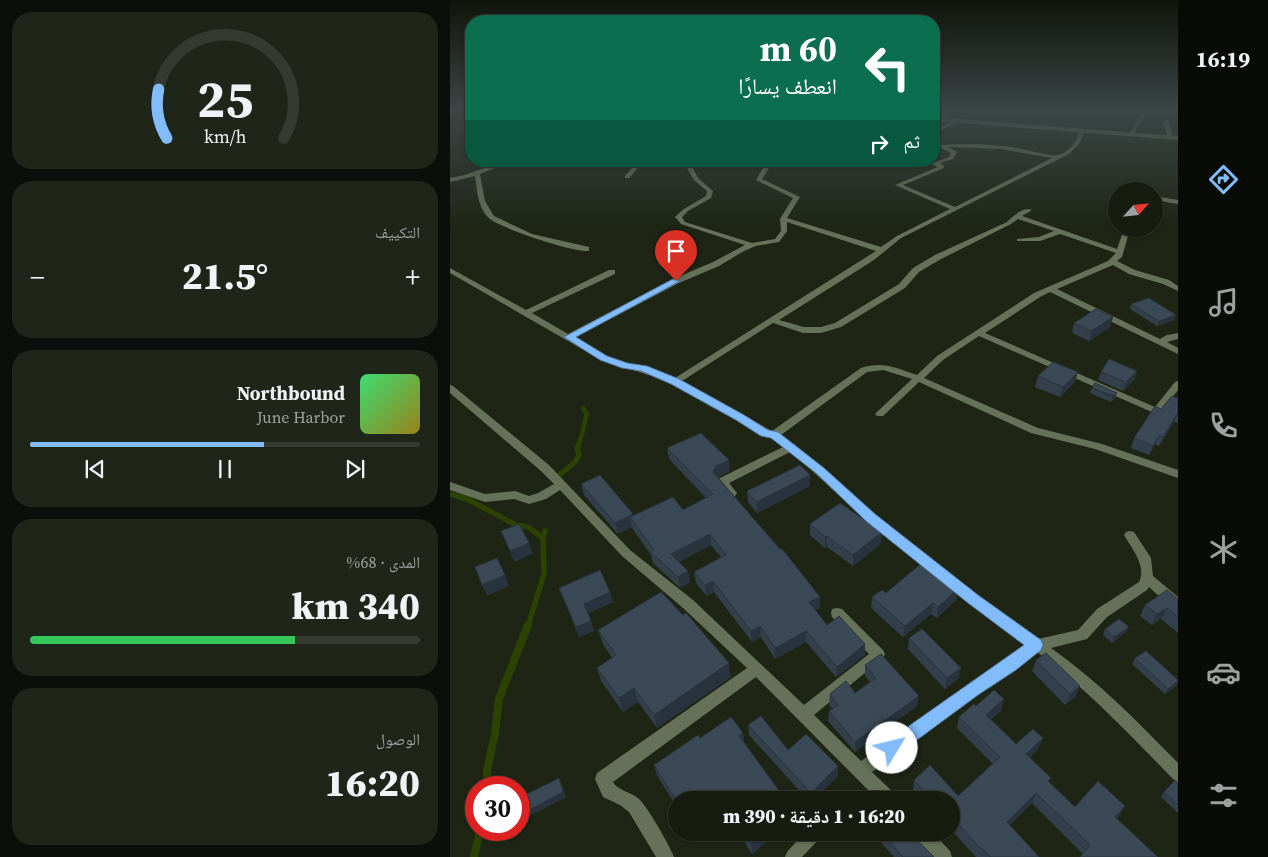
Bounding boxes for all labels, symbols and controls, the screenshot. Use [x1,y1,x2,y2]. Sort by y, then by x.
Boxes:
text: 60 m [760,25,837,73]
icon: left [855,35,920,100]
text: 16:19 [1196,44,1250,74]
text: 25 [197,63,253,134]
text: انعطف يسارًا [738,71,837,101]
text: km/h [204,124,247,149]
text: ثم [903,128,920,154]
icon: right [865,130,893,158]
icon: directions [1206,162,1241,197]
north arrow [1108,182,1162,238]
map controls [1108,182,1163,237]
text: التكييف [375,221,420,243]
pin [655,230,697,281]
icon: arrive [662,237,690,265]
text: 21.5° [182,250,268,302]
text: − [30,258,45,296]
text: + [405,258,420,296]
icon: music [1206,285,1241,320]
text: Northbound [237,380,345,406]
text: June Harbor [257,406,345,428]
icon: phone [1206,408,1241,443]
icon: previous [81,455,109,483]
icon: pause [211,455,239,483]
icon: next [341,455,369,483]
icon: climate [1206,532,1241,567]
text: المدى · 68% [346,551,420,573]
text: 340 km [292,580,420,632]
icon: car [1206,655,1241,690]
position arrow [865,721,917,773]
text: الوصول [376,728,420,750]
text: 16:20 [325,757,420,809]
speed limit sign: 30 [465,776,530,841]
icon: filters [1206,778,1241,813]
text: 16:20 · 1 دقيقة · 390 m [723,803,905,829]

